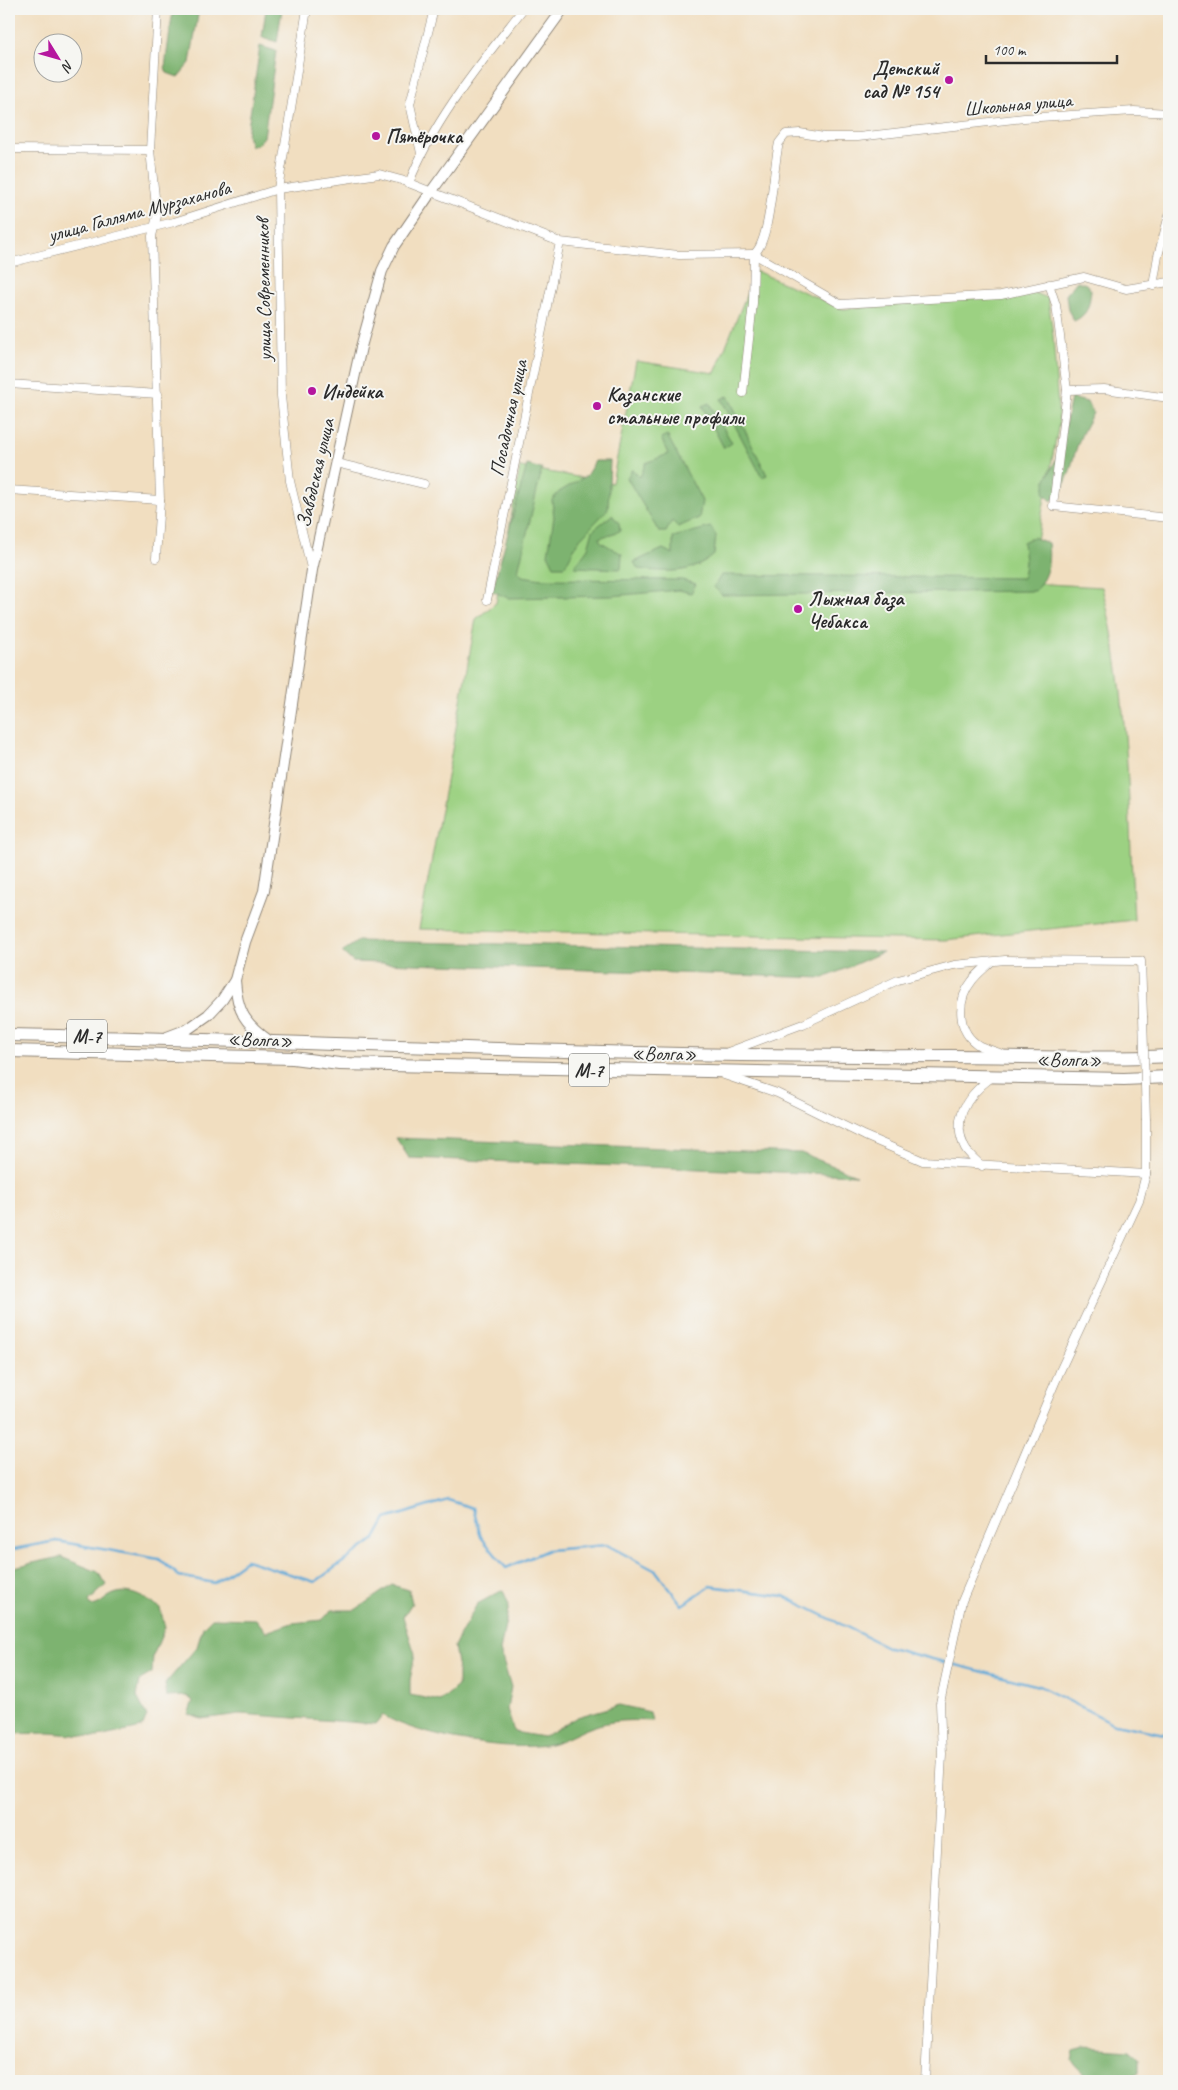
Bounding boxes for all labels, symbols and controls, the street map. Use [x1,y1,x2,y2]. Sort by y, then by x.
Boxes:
north arrow [32,32,82,82]
scale bar [986,32,1117,64]
text: 100 m [993,41,1027,60]
place label: Детский сад № 154 [863,56,942,104]
text: N [57,57,77,76]
marker: Детский сад № 154 [943,74,955,86]
street label: Школьная улица [963,87,1075,122]
place label: Пятёрочка [386,124,464,149]
marker: Пятёрочка [370,130,382,142]
street label: улица Галляма Мурзаханова [44,175,235,249]
street label: улица Современников [250,215,277,362]
street label: Посадочная улица [484,356,533,479]
place label: Индейка [322,379,385,404]
place label: Казанские стальные профили [607,382,745,430]
marker: Индейка [306,385,318,397]
marker: Казанские стальные профили [591,400,603,412]
street label: Заводская улица [291,415,340,530]
place label: Лыжная база Чебакса [808,586,906,634]
marker: Лыжная база Чебакса [792,603,804,615]
road number: М-7 [67,1019,107,1052]
street label: «Волга» [227,1026,293,1053]
street label: «Волга» [631,1040,697,1067]
street label: «Волга» [1036,1046,1102,1073]
road number: М-7 [569,1054,609,1086]

